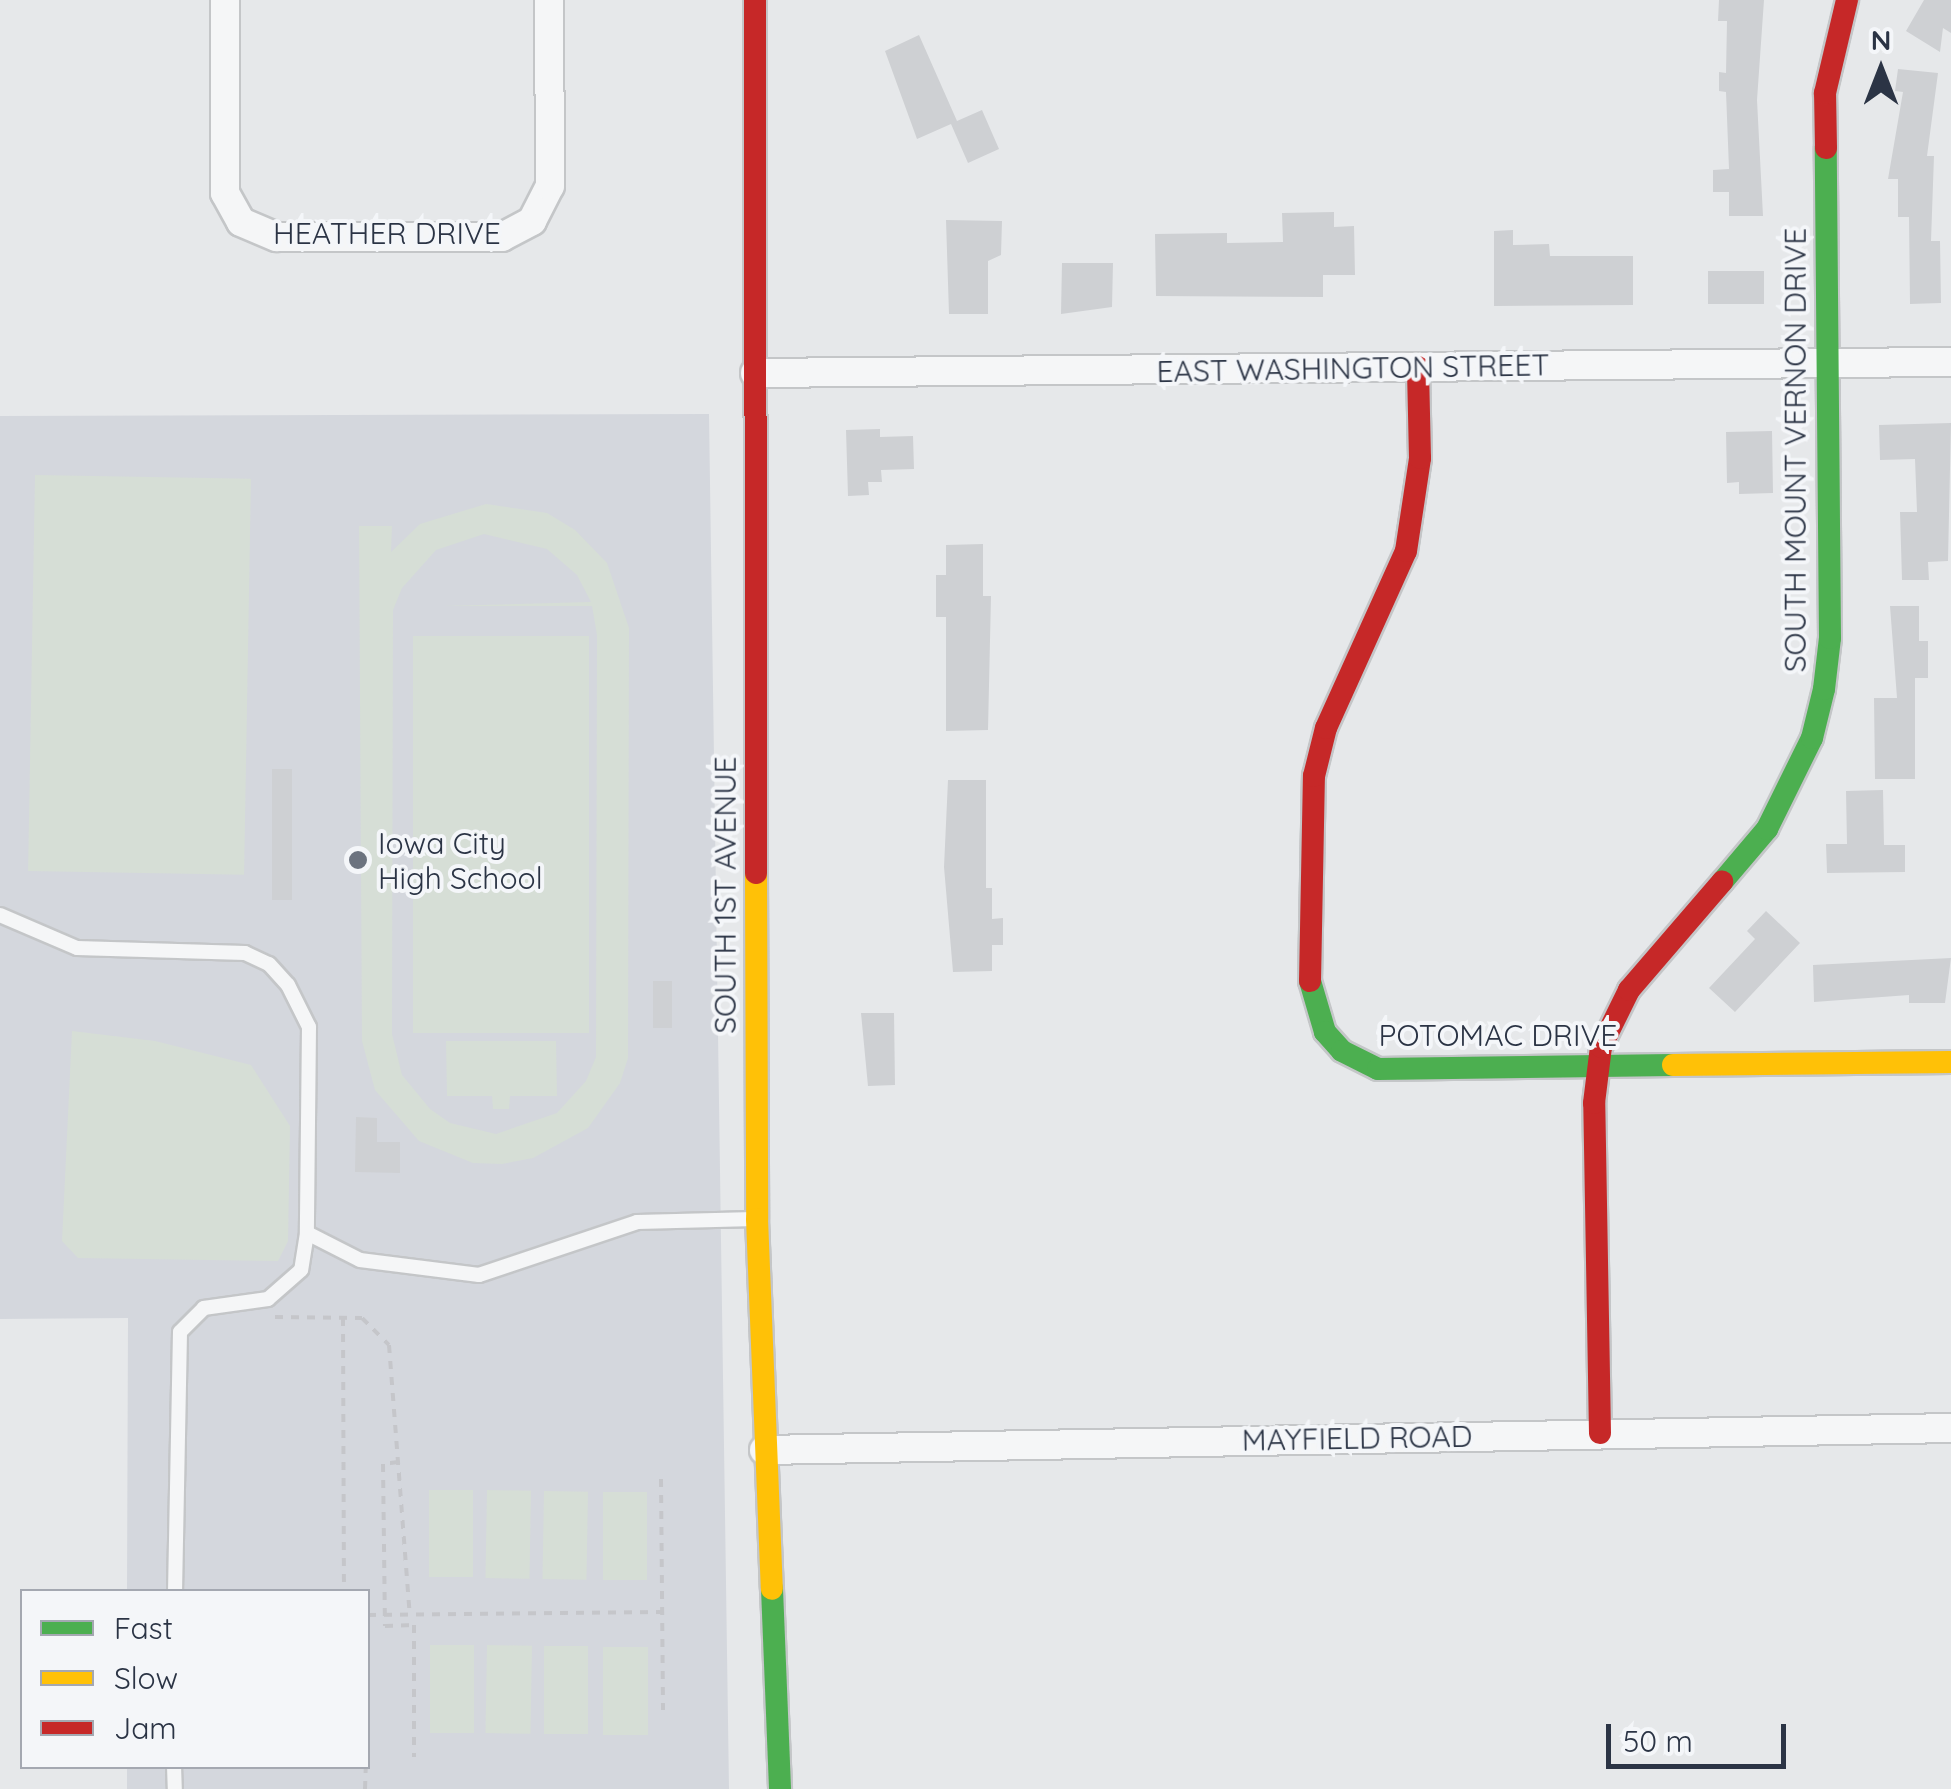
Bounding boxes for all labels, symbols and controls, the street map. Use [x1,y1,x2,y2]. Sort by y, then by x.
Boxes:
north arrow [1831,20,1931,120]
text: N [1871,22,1891,57]
street label: HEATHER DRIVE [273,215,501,251]
street label: SOUTH MOUNT VERNON DRIVE [1777,228,1813,672]
street label: EAST WASHINGTON STREET [1156,347,1550,389]
street label: SOUTH 1ST AVENUE [707,756,743,1034]
place label: Iowa City High School [378,825,543,896]
marker: Iowa City High School [347,849,369,871]
street label: POTOMAC DRIVE [1379,1017,1617,1053]
street label: MAYFIELD ROAD [1241,1418,1473,1458]
legend [20,1589,370,1769]
text: Fast [114,1609,173,1647]
text: Slow [114,1659,178,1697]
scale bar [1611,1704,1791,1766]
text: Jam [114,1709,177,1747]
text: 50 m [1623,1722,1693,1760]

